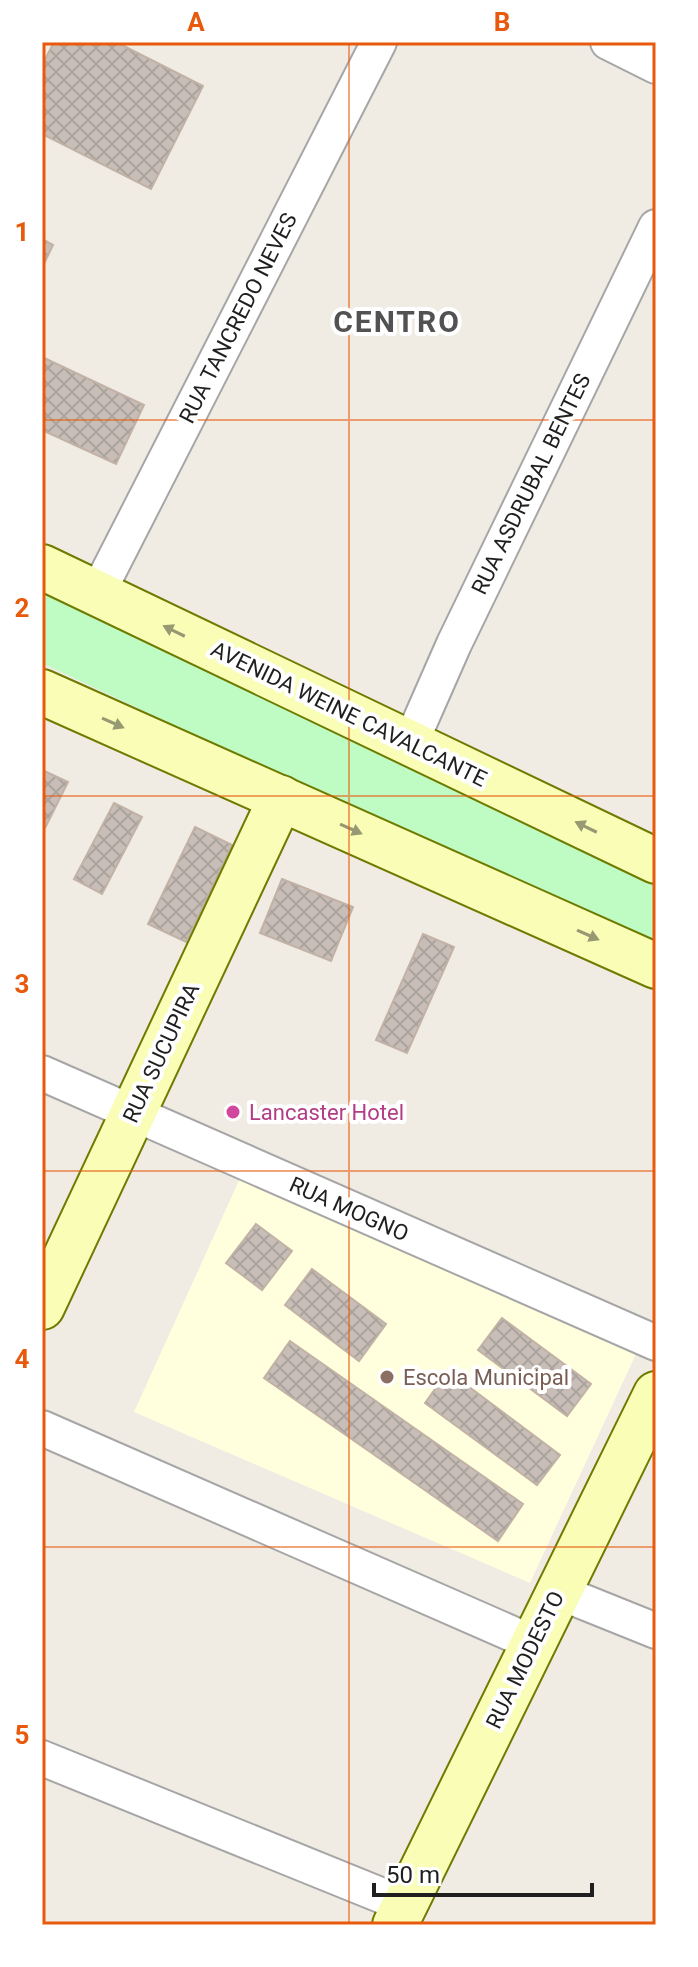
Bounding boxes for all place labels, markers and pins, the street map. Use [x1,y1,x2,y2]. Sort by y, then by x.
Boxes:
place label: Lancaster Hotel [249,1100,404,1125]
marker: Lancaster Hotel [224,1103,242,1121]
place label: Escola Municipal [403,1365,569,1390]
marker: Escola Municipal [378,1368,396,1386]

